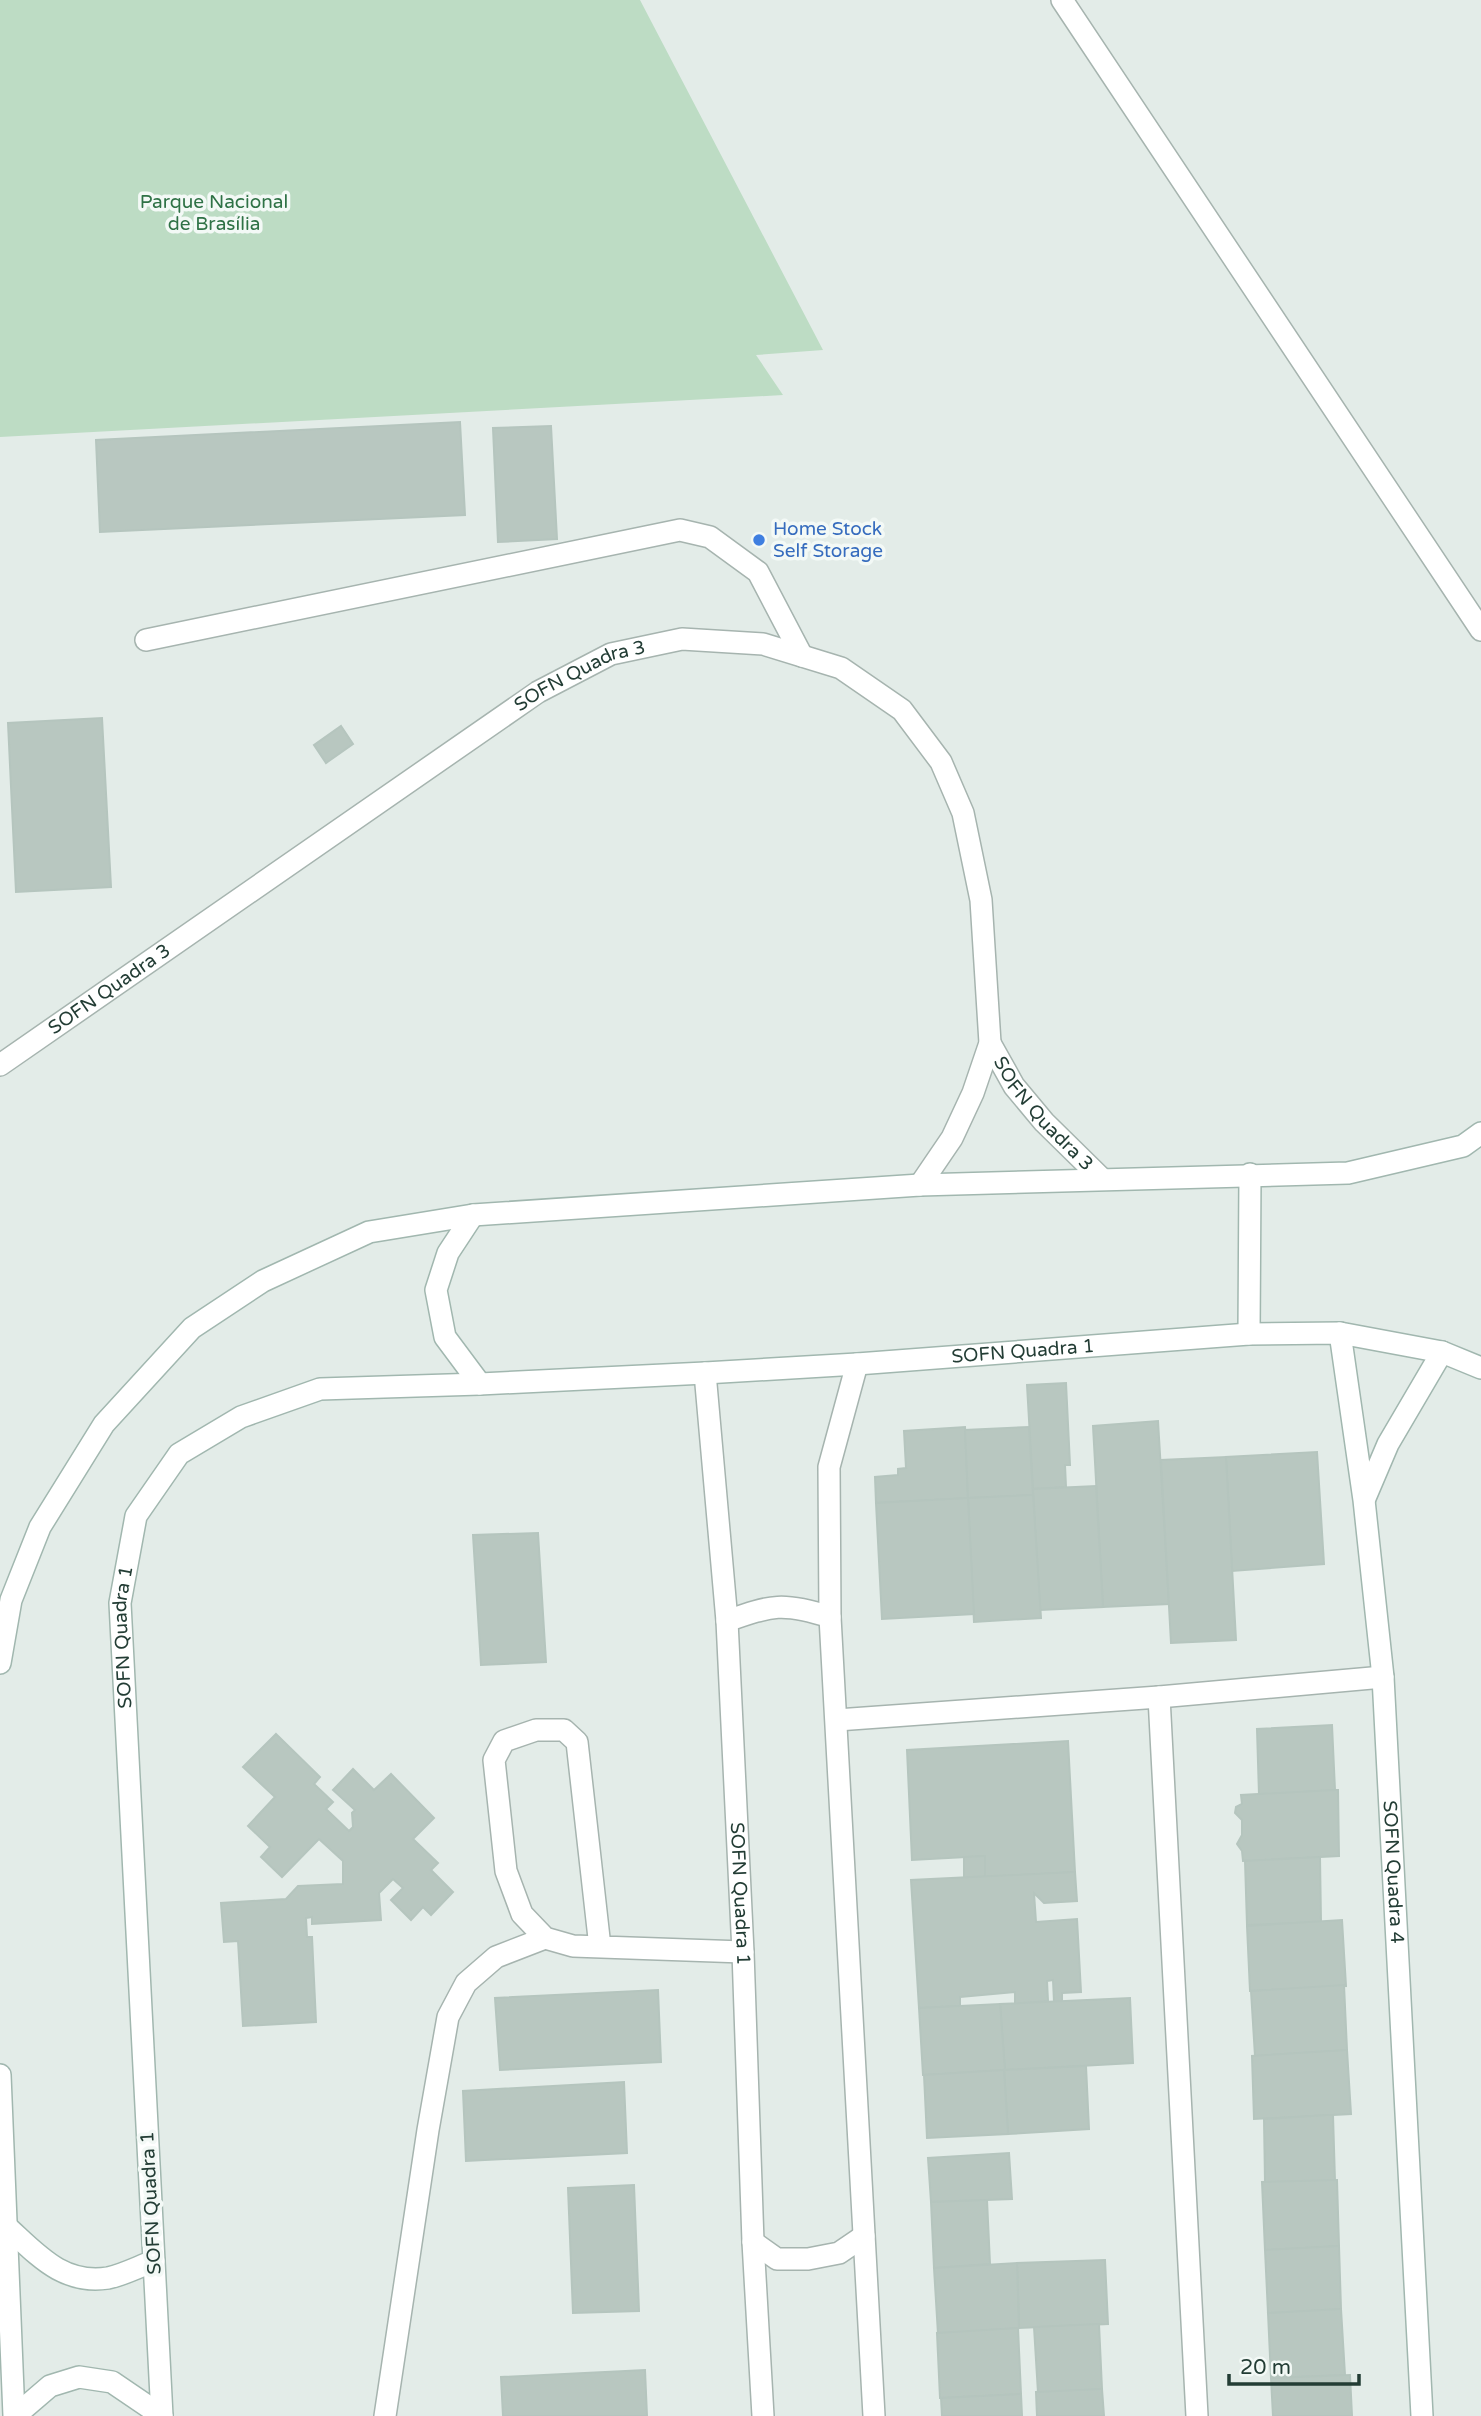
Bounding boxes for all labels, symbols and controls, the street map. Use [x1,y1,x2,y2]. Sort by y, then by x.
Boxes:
park label: Parque Nacional de Brasília [140,191,288,235]
place label: Home Stock Self Storage [773,518,883,562]
marker: Home Stock Self Storage [751,532,767,548]
street label: SOFN Quadra 3 [510,636,647,716]
street label: SOFN Quadra 3 [44,939,174,1039]
street label: SOFN Quadra 3 [989,1053,1098,1175]
street label: SOFN Quadra 1 [951,1335,1095,1368]
street label: SOFN Quadra 1 [109,1564,138,1709]
street label: SOFN Quadra 4 [1379,1800,1408,1944]
street label: SOFN Quadra 1 [726,1822,754,1966]
street label: SOFN Quadra 1 [136,2131,166,2275]
scale bar [1229,2342,1358,2386]
text: 20 m [1240,2355,1291,2380]

